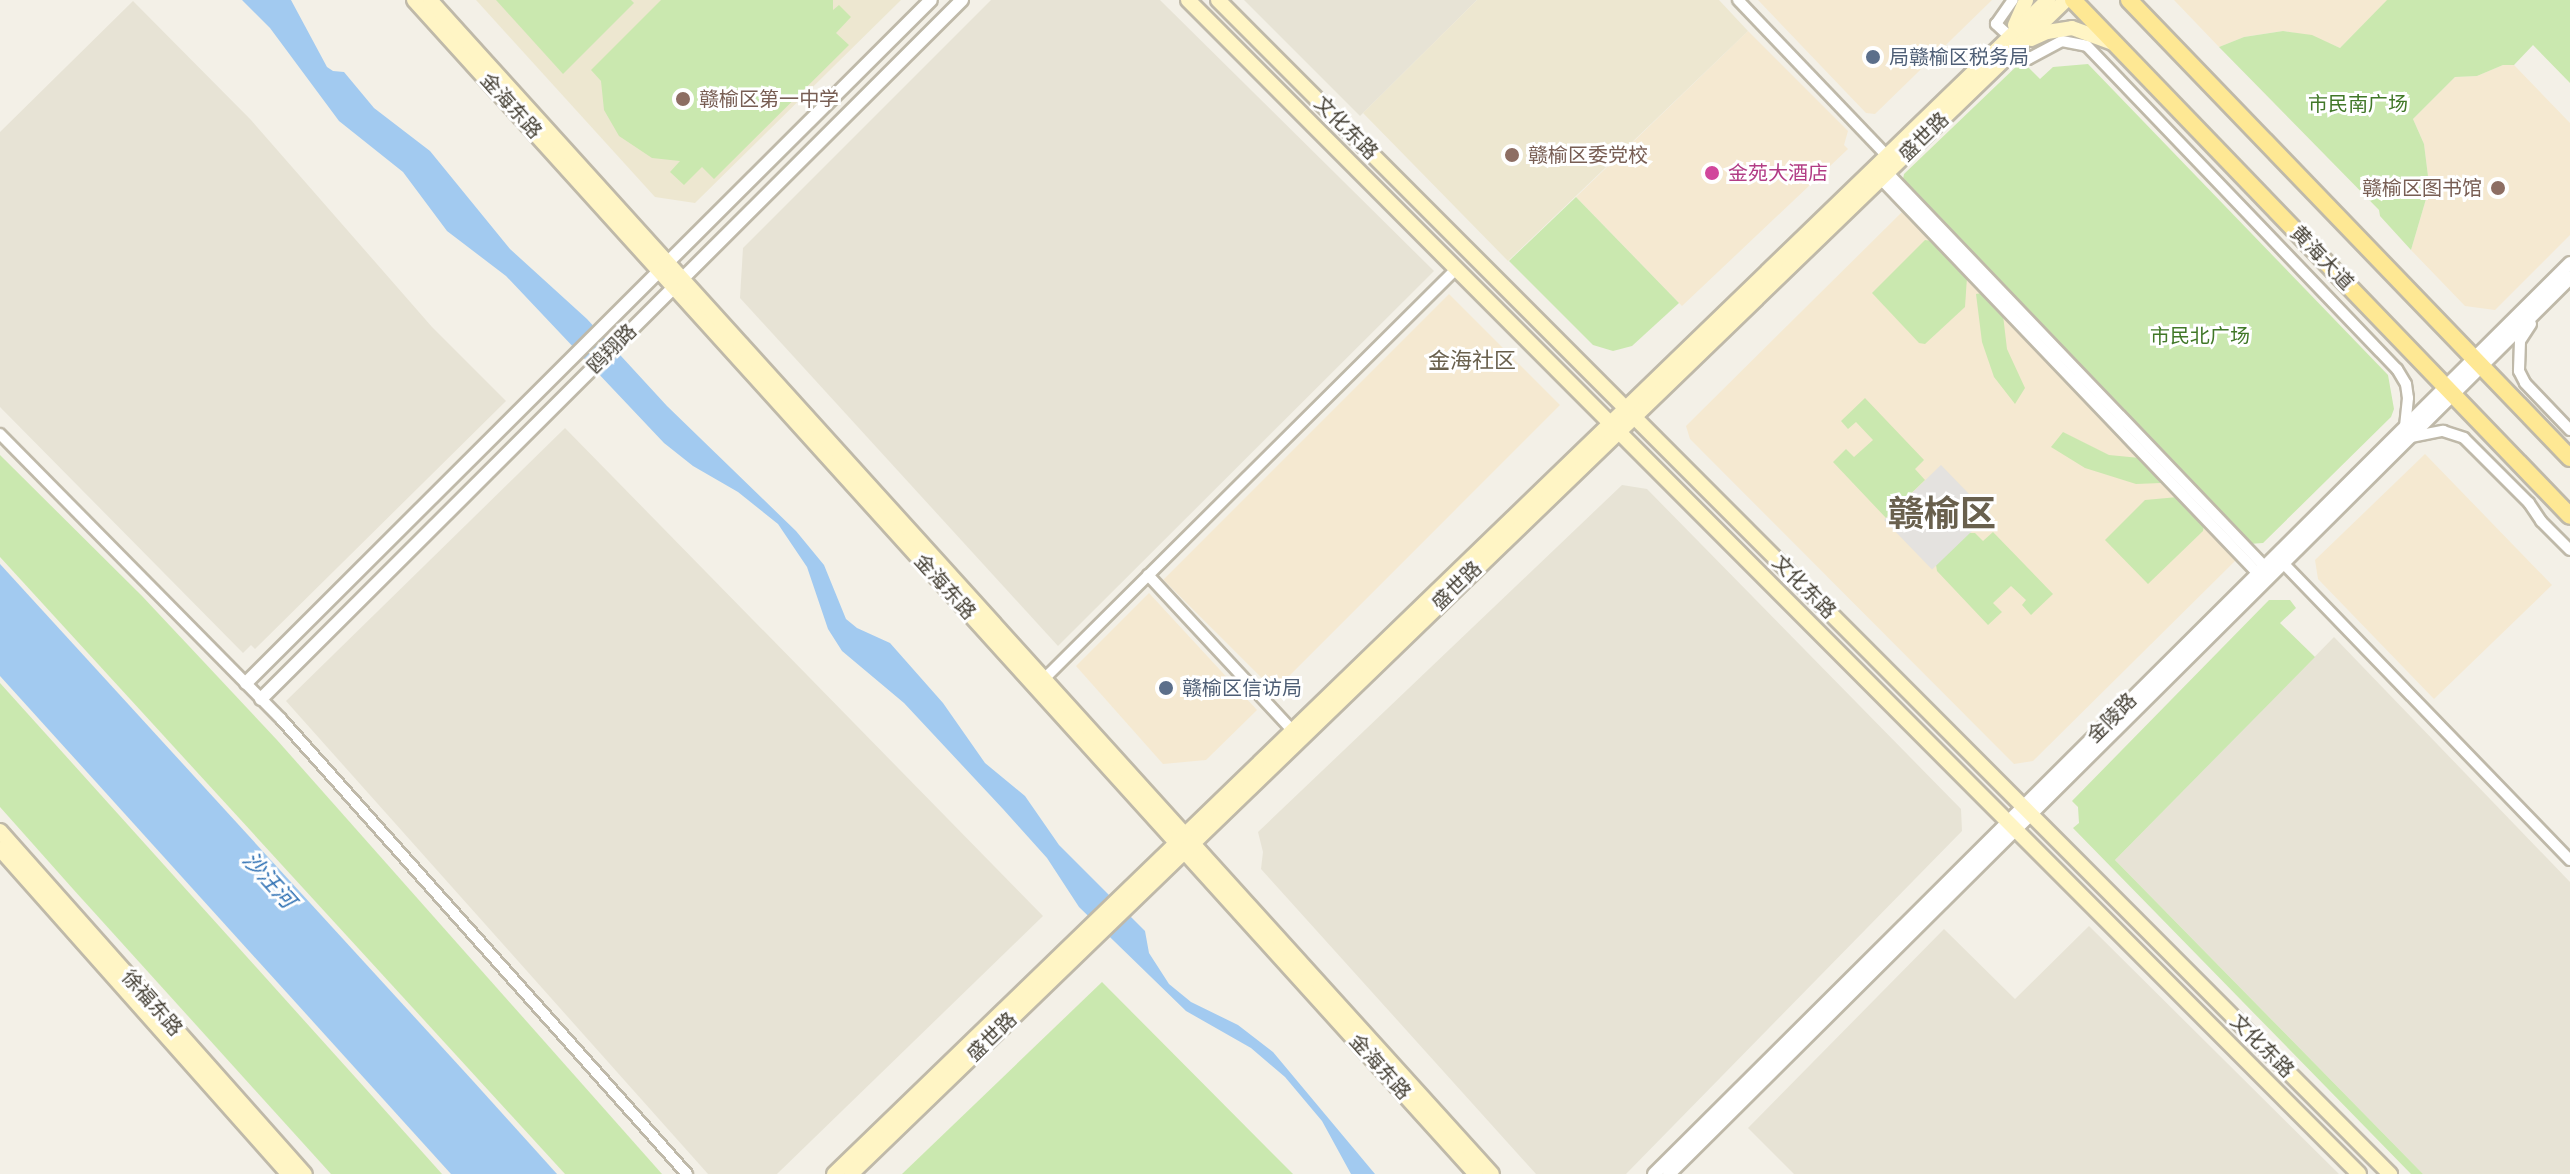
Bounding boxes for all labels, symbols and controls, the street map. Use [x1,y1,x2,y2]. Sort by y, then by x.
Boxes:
place label: 局赣榆区税务局 [1889,45,2029,69]
marker: 局赣榆区税务局 [1864,48,1882,66]
street label: 金海东路 [475,68,547,144]
place label: 赣榆区第一中学 [699,87,839,111]
marker: 赣榆区第一中学 [674,90,692,108]
street label: 文化东路 [1309,91,1383,165]
park label: 市民南广场 [2308,92,2408,116]
street label: 盛世路 [1894,108,1954,166]
place label: 赣榆区委党校 [1528,143,1648,167]
marker: 赣榆区委党校 [1503,146,1521,164]
place label: 金苑大酒店 [1728,161,1828,185]
marker: 金苑大酒店 [1703,164,1721,182]
place label: 赣榆区图书馆 [2362,176,2482,200]
marker: 赣榆区图书馆 [2489,179,2507,197]
street label: 黄海大道 [2286,221,2358,295]
street label: 鸥翔路 [582,319,642,379]
park label: 市民北广场 [2150,324,2250,348]
district label: 金海社区 [1428,348,1516,374]
district label: 赣榆区 [1888,492,1996,536]
street label: 金海东路 [909,549,981,625]
street label: 文化东路 [1767,550,1841,624]
street label: 盛世路 [1427,557,1487,615]
place label: 赣榆区信访局 [1182,676,1302,700]
marker: 赣榆区信访局 [1157,679,1175,697]
street label: 金陵路 [2082,688,2142,748]
water label: 沙汪河 [237,847,301,913]
street label: 徐福东路 [117,965,187,1041]
street label: 盛世路 [962,1008,1022,1066]
street label: 文化东路 [2225,1009,2299,1083]
street label: 金海东路 [1344,1029,1416,1105]

